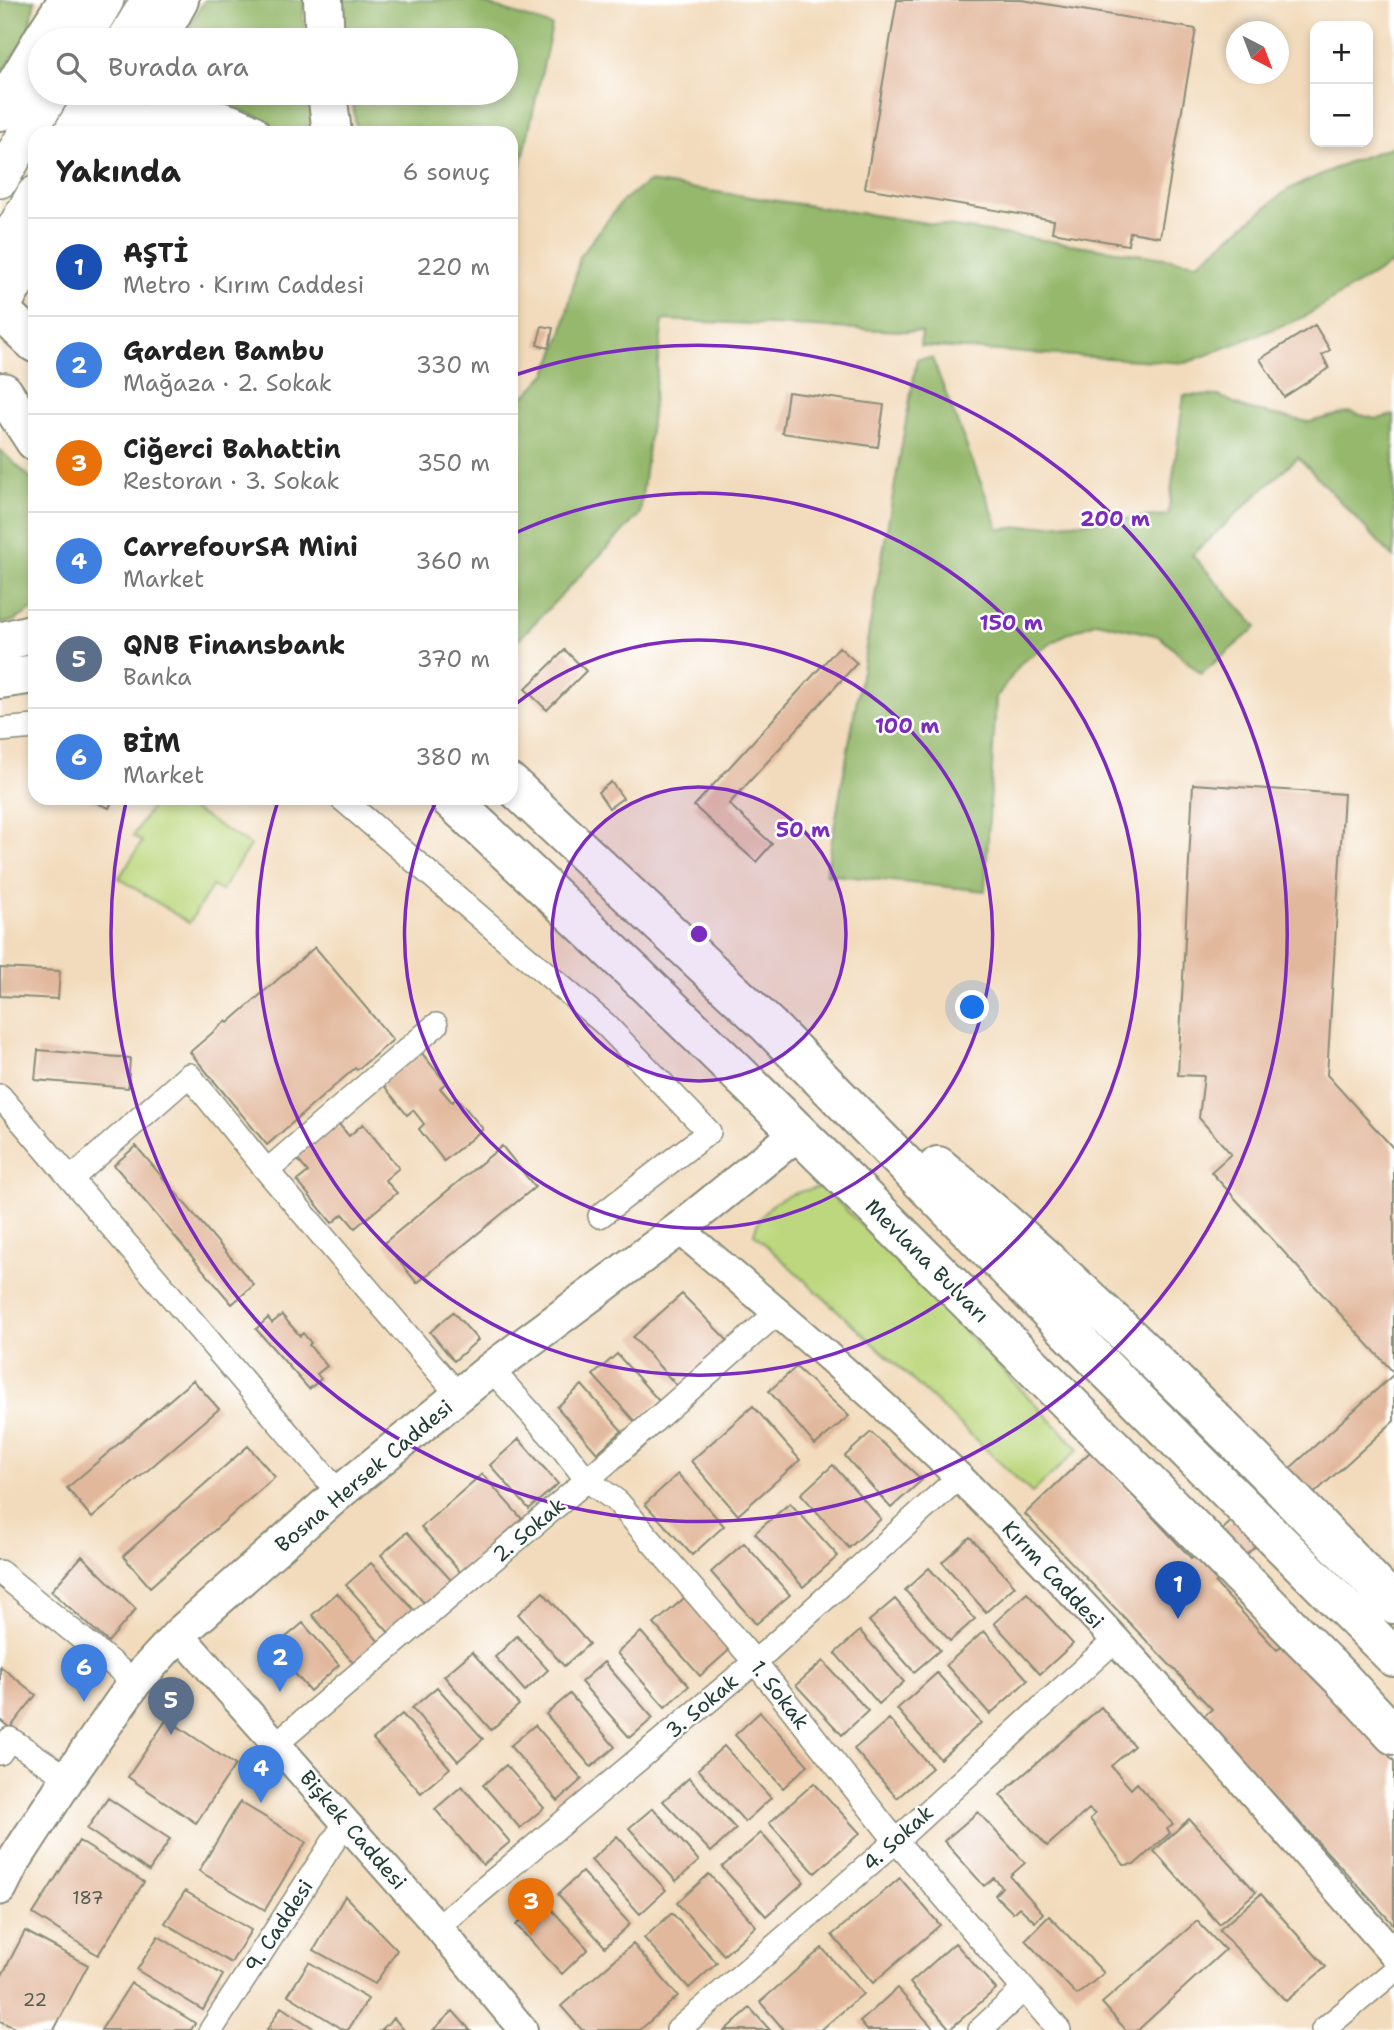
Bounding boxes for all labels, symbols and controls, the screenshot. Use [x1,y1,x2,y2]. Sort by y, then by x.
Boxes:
north arrow [1226,21,1289,84]
map controls [1310,21,1373,147]
button: + [1310,21,1373,84]
search box [28,28,518,105]
icon: search [52,48,90,86]
text: Burada ara [108,49,249,84]
button: − [1310,84,1373,147]
text: Yakında [56,151,181,192]
text: 6 sonuç [403,157,490,187]
text: AŞTİ [123,235,188,270]
text: 1 [74,252,84,282]
text: 220 m [416,252,490,282]
text: Metro · Kırım Caddesi [123,270,364,300]
text: Garden Bambu [123,333,324,368]
text: 2 [71,350,87,380]
text: 330 m [416,350,490,380]
text: Mağaza · 2. Sokak [123,368,332,398]
text: Ciğerci Bahattin [123,431,341,466]
text: 3 [71,448,87,478]
text: 350 m [417,448,490,478]
text: Restoran · 3. Sokak [123,466,340,496]
text: 200 m [1080,505,1150,533]
text: CarrefourSA Mini [123,529,358,564]
text: 4 [71,546,87,576]
text: 360 m [415,546,490,576]
text: Market [123,564,204,594]
text: 150 m [979,609,1043,637]
text: QNB Finansbank [123,627,345,662]
text: 5 [72,644,86,674]
text: 370 m [417,644,490,674]
text: Banka [123,662,192,692]
text: 100 m [875,712,939,740]
text: BİM [123,725,181,760]
text: 6 [71,742,87,772]
text: 380 m [415,742,490,772]
text: Market [123,760,204,790]
text: 50 m [776,816,830,844]
centre of rings [687,922,711,946]
your location [955,990,989,1024]
street label: Mevlana Bulvarı [859,1193,995,1329]
street label: Bosna Hersek Caddesi [269,1393,459,1559]
street label: 2. Sokak [487,1491,571,1569]
street label: Kırım Caddesi [996,1515,1110,1635]
pin: 1 [1155,1561,1201,1619]
pin: 2 [257,1634,303,1692]
pin: 6 [61,1644,107,1702]
street label: 1. Sokak [744,1655,816,1735]
street label: 3. Sokak [660,1667,744,1745]
pin: 5 [148,1677,194,1735]
pin: 4 [238,1745,284,1803]
street label: Bişkek Caddesi [293,1764,413,1896]
street label: 4. Sokak [857,1799,939,1877]
street label: 9. Caddesi [238,1874,320,1978]
pin: 3 [508,1878,554,1936]
house number: 187 [72,1886,104,1910]
house number: 22 [23,1988,47,2012]

